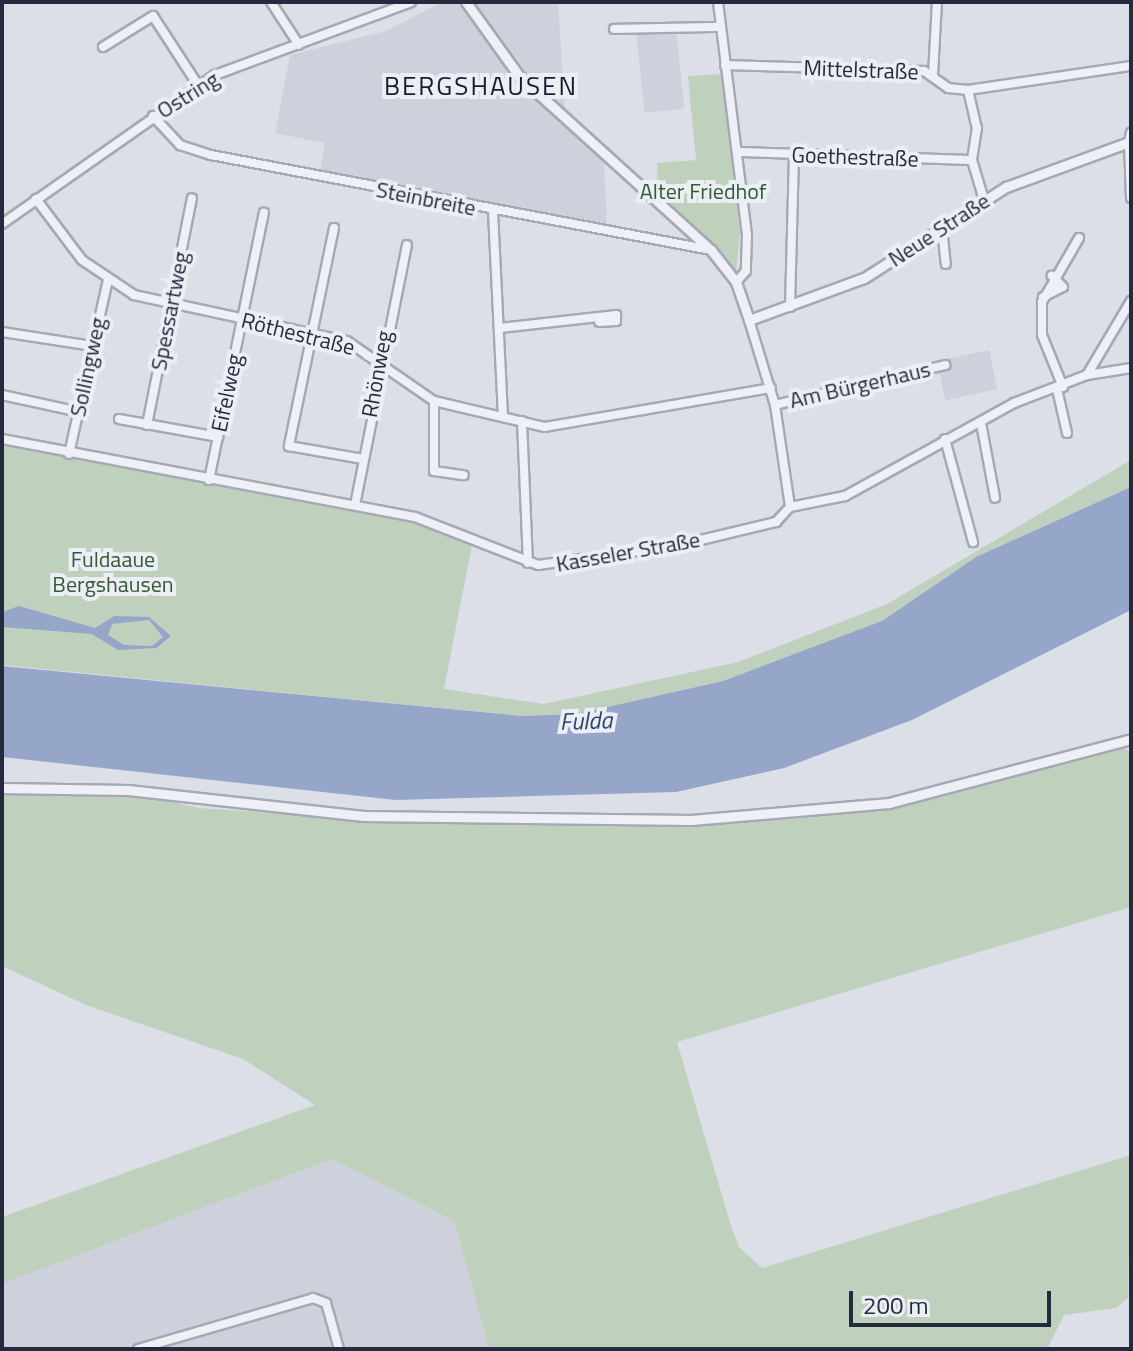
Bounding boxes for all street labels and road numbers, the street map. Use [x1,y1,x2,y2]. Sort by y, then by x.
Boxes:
street label: Mittelstraße [803,55,919,85]
street label: Ostring [152,66,224,124]
street label: Goethestraße [791,142,919,172]
street label: Steinbreite [374,176,478,222]
street label: Neue Straße [883,188,995,272]
street label: Spessartweg [146,249,194,373]
street label: Röthestraße [239,307,357,361]
street label: Sollingweg [65,315,111,419]
street label: Rhönweg [356,328,398,420]
street label: Eifelweg [206,351,248,435]
street label: Am Bürgerhaus [787,356,933,414]
street label: Kasseler Straße [554,526,702,578]

